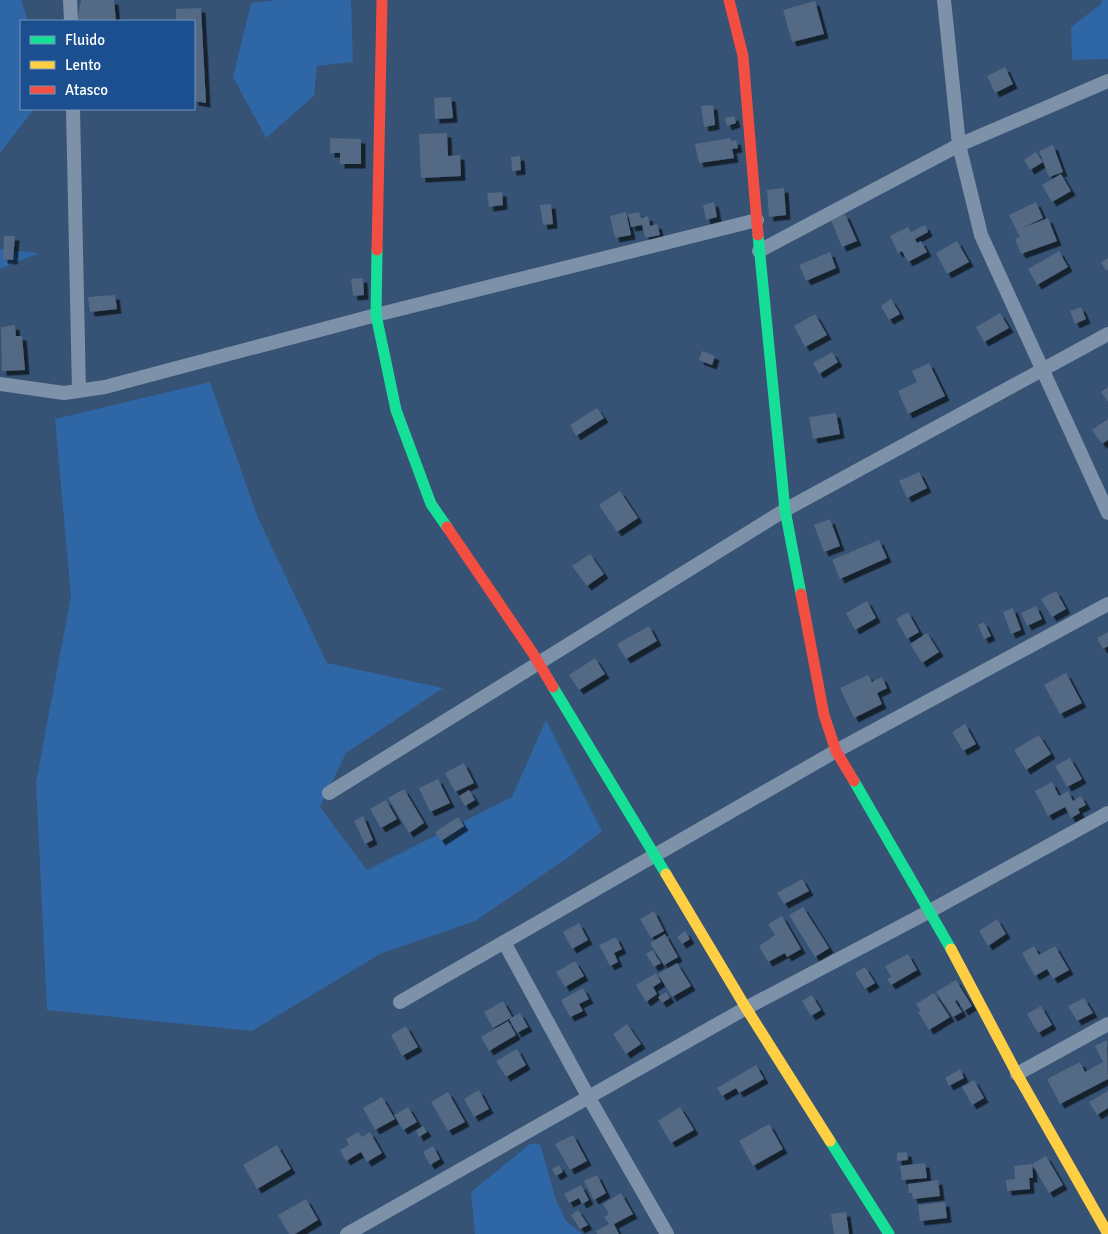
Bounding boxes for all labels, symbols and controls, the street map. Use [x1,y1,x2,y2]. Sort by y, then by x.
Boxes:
legend [20,20,195,110]
text: Fluido [65,31,105,49]
text: Lento [65,56,101,74]
text: Atasco [65,81,108,99]

